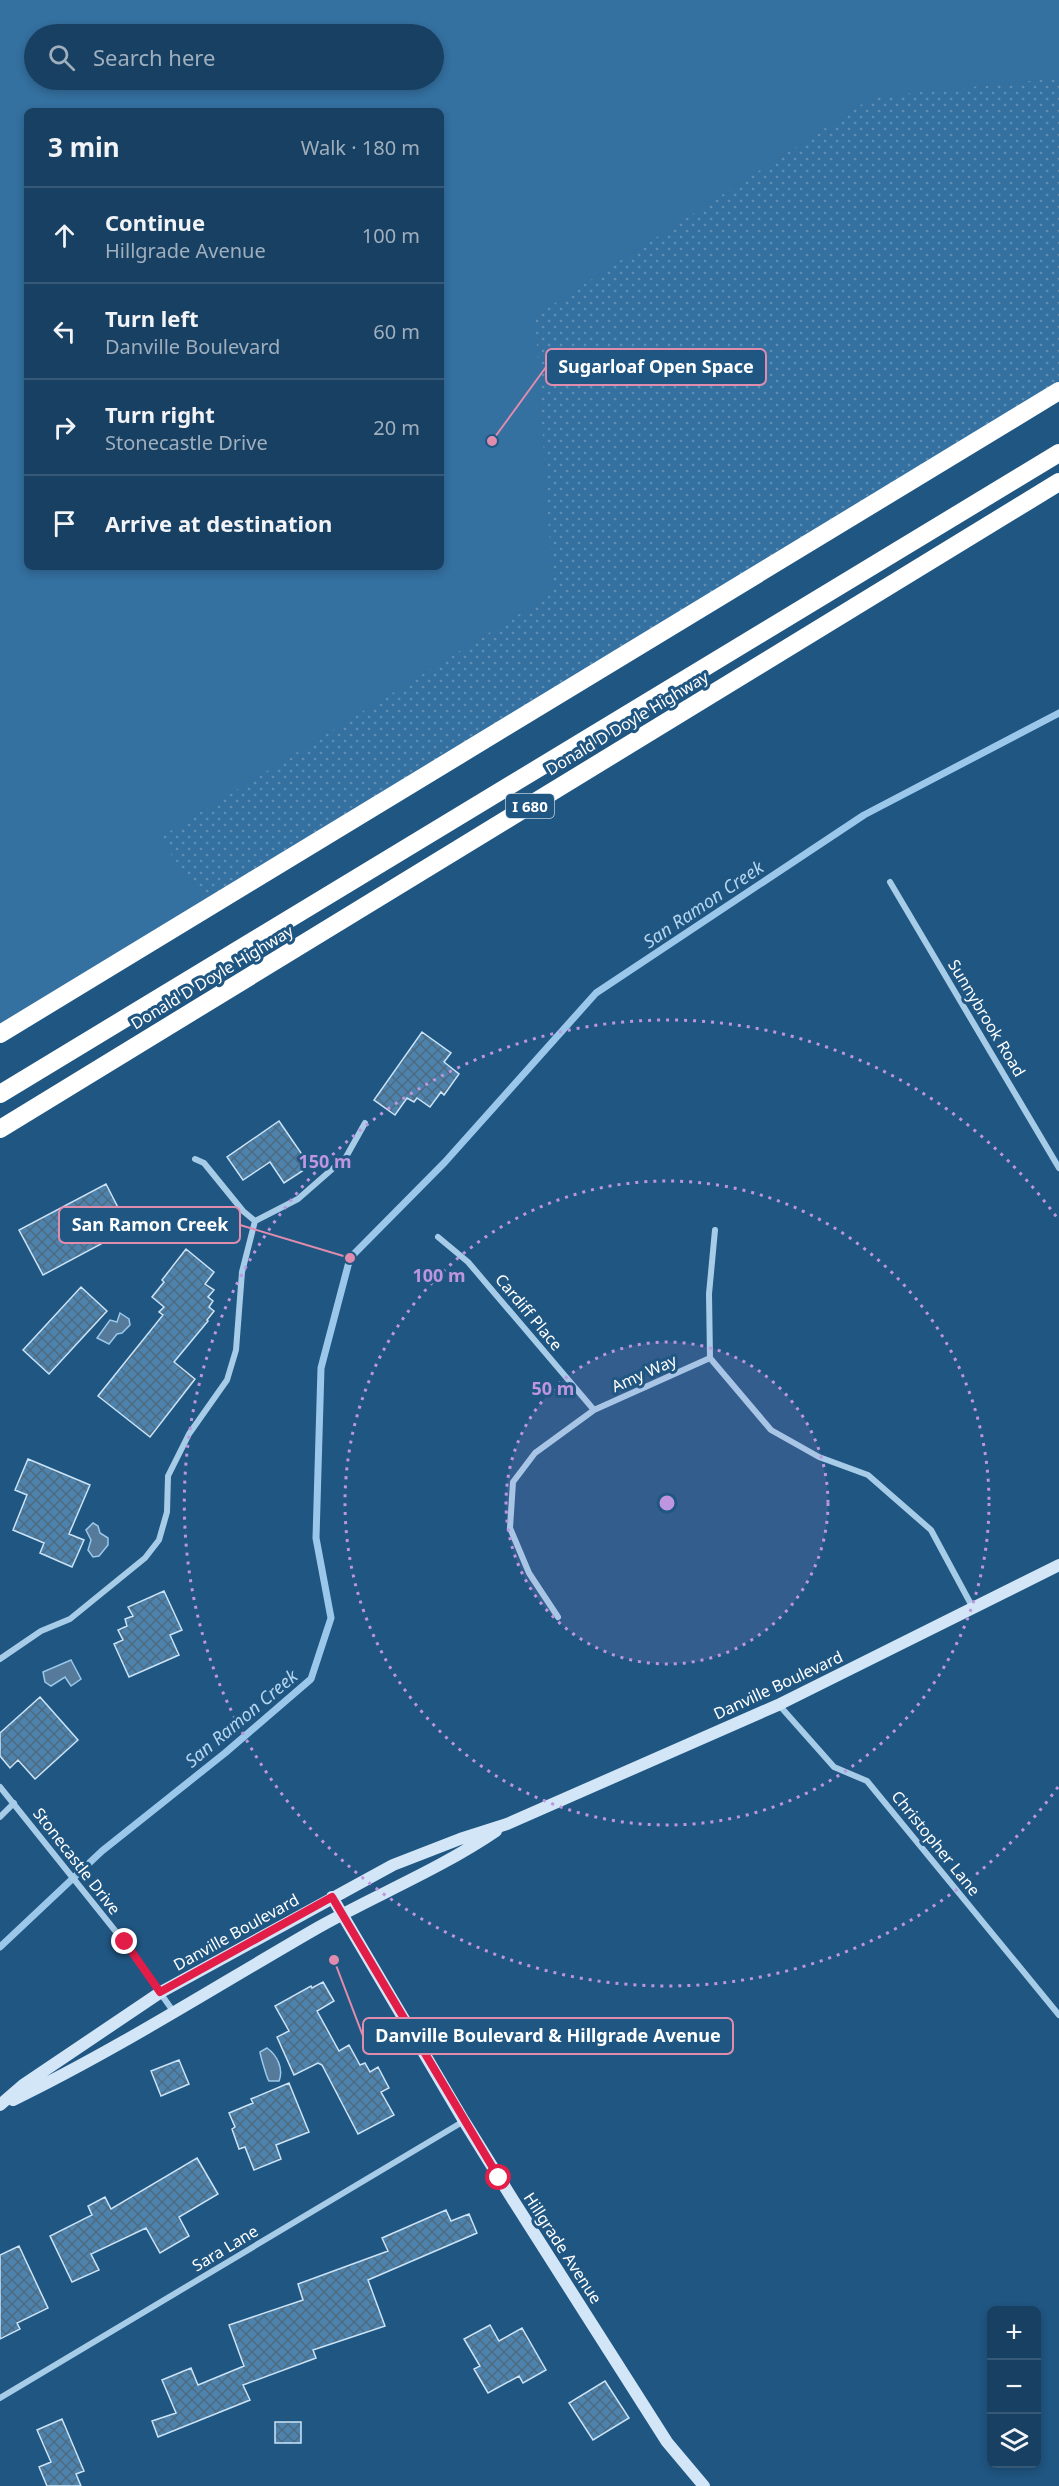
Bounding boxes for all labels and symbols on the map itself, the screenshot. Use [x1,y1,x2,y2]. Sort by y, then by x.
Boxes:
callout: Sugarloaf Open Space [546,349,766,385]
text: Sugarloaf Open Space [558,354,754,378]
street label: Donald D Doyle Highway [542,665,713,780]
road number: I 680 [506,794,554,818]
water label: San Ramon Creek [638,854,769,953]
street label: Donald D Doyle Highway [127,919,298,1034]
street label: Sunnybrook Road [943,955,1031,1081]
text: 150 m [298,1149,352,1173]
callout: San Ramon Creek [59,1207,240,1243]
text: San Ramon Creek [72,1212,229,1236]
text: 100 m [412,1263,466,1287]
street label: Cardiff Place [490,1269,568,1355]
street label: Amy Way [608,1349,681,1397]
text: 50 m [532,1376,574,1400]
centre of rings [657,1493,677,1513]
street label: Danville Boulevard [710,1645,846,1725]
water label: San Ramon Creek [180,1663,303,1772]
street label: Christopher Lane [887,1786,985,1900]
street label: Stonecastle Drive [28,1803,126,1919]
street label: Danville Boulevard [169,1888,303,1976]
route end [111,1928,137,1954]
callout: Danville Boulevard & Hillgrade Avenue [363,2018,733,2054]
text: Danville Boulevard & Hillgrade Avenue [375,2023,721,2047]
route start [485,2164,511,2190]
street label: Hillgrade Avenue [519,2188,607,2308]
street label: Sara Lane [188,2220,262,2276]

